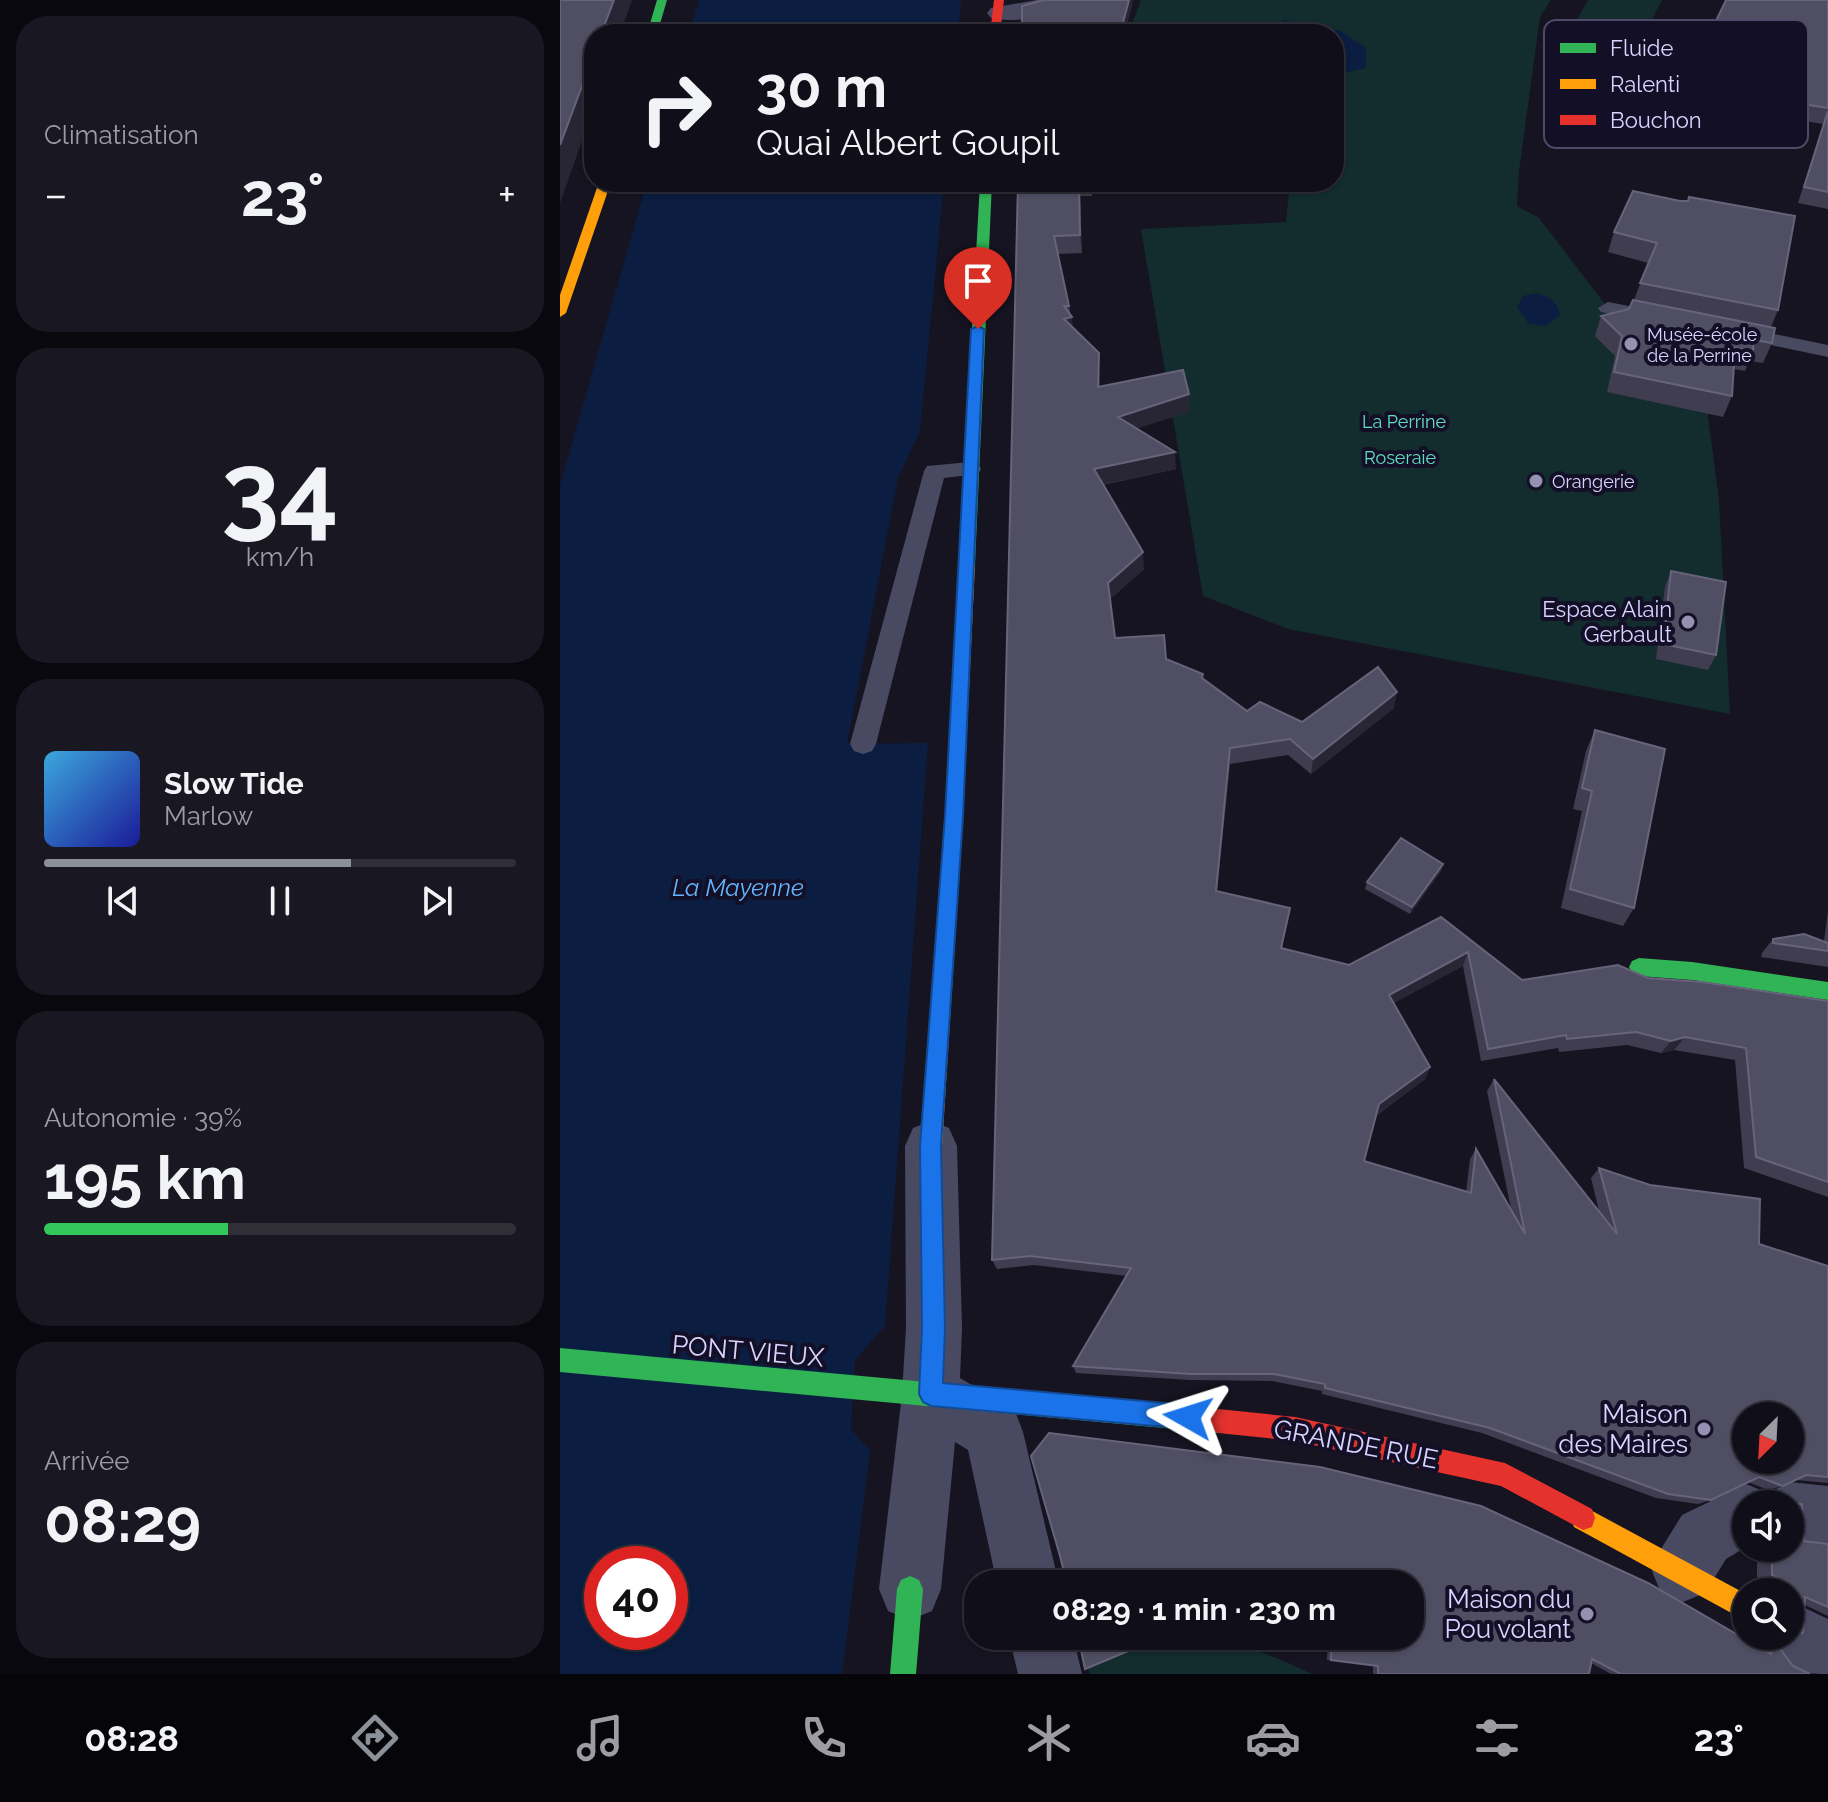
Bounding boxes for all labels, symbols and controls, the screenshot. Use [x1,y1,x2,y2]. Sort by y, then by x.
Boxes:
legend [1544,20,1808,148]
text: Fluide [1610,35,1673,61]
text: 30 m [756,54,887,120]
icon: right [624,56,728,160]
text: Ralenti [1610,71,1680,97]
text: Bouchon [1610,107,1702,133]
text: Climatisation [44,120,199,150]
text: Quai Albert Goupil [756,121,1060,163]
text: 23° [241,160,324,230]
text: − [44,169,68,220]
text: + [498,169,516,220]
pin [944,247,1012,329]
icon: arrive [956,259,1000,303]
place label: Musée-école de la Perrine [1647,324,1758,366]
marker: Musée-école de la Perrine [1622,335,1640,353]
park label: La Perrine [1362,411,1446,432]
text: 34 [221,429,339,551]
park label: Roseraie [1364,447,1436,468]
place label: Orangerie [1552,471,1635,492]
marker: Orangerie [1527,472,1545,490]
text: km/h [246,542,314,572]
place label: Espace Alain Gerbault [1542,596,1673,647]
marker: Espace Alain Gerbault [1679,613,1697,631]
text: Slow Tide [164,766,304,801]
text: Marlow [164,801,253,831]
water label: La Mayenne [672,873,804,902]
icon: previous [101,879,145,923]
icon: pause [258,879,302,923]
icon: next [415,879,459,923]
text: Autonomie · 39% [44,1103,242,1133]
text: 195 km [44,1143,246,1213]
street label: PONT VIEUX [671,1329,826,1373]
position arrow [1146,1375,1230,1459]
place label: Maison des Maires [1558,1399,1688,1459]
north arrow [1732,1402,1804,1474]
map controls [1732,1402,1804,1650]
street label: GRANDE RUE [1271,1413,1441,1475]
marker: Maison des Maires [1695,1420,1713,1438]
text: Arrivée [44,1446,129,1476]
text: 08:29 [44,1486,201,1556]
button: sound [1732,1490,1804,1562]
speed limit sign: 40 [584,1546,688,1650]
button: search [1732,1578,1804,1650]
place label: Maison du Pou volant [1444,1584,1571,1644]
text: 08:29 · 1 min · 230 m [1052,1592,1336,1627]
marker: Maison du Pou volant [1578,1605,1596,1623]
icon: directions [347,1710,403,1766]
icon: music [572,1710,628,1766]
icon: phone [796,1710,852,1766]
icon: climate [1021,1710,1077,1766]
icon: car [1245,1710,1301,1766]
icon: filters [1469,1710,1525,1766]
text: 08:28 [84,1717,179,1759]
text: 23° [1694,1717,1744,1759]

